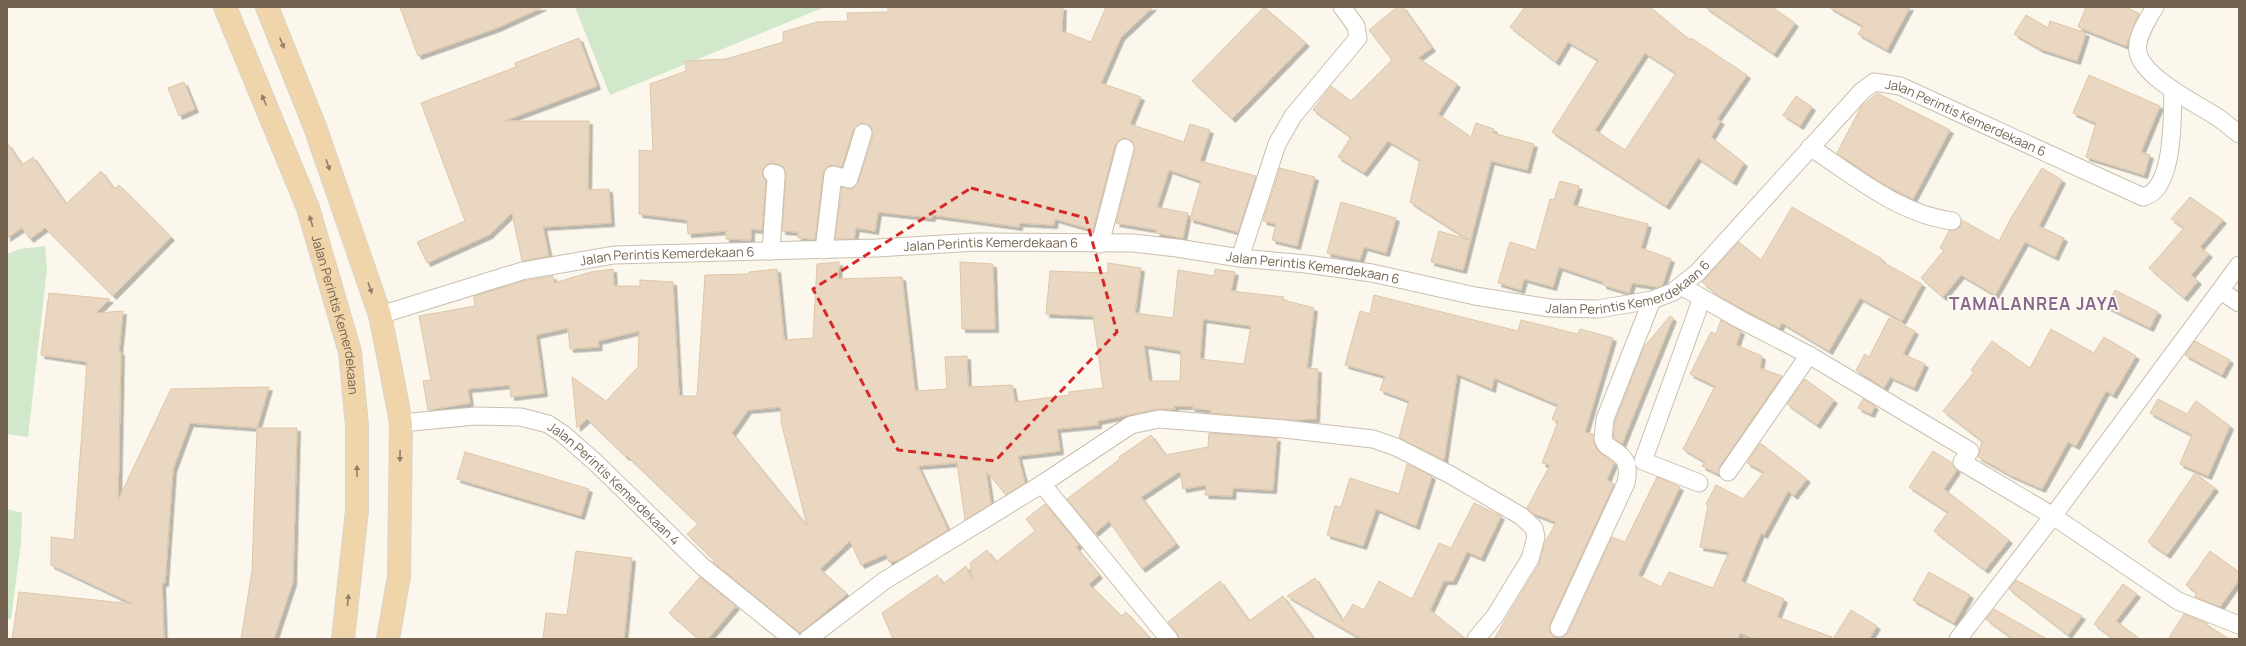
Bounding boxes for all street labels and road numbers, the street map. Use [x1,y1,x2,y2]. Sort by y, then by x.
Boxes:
street label: Jalan Perintis Kemerdekaan 6 [1884,75,2049,161]
street label: Jalan Perintis Kemerdekaan [307,233,363,395]
street label: Jalan Perintis Kemerdekaan 6 [903,233,1078,255]
street label: Jalan Perintis Kemerdekaan 6 [578,242,755,270]
street label: Jalan Perintis Kemerdekaan 6 [1225,247,1401,288]
street label: Jalan Perintis Kemerdekaan 6 [1544,256,1714,318]
street label: Jalan Perintis Kemerdekaan 4 [544,417,684,549]

